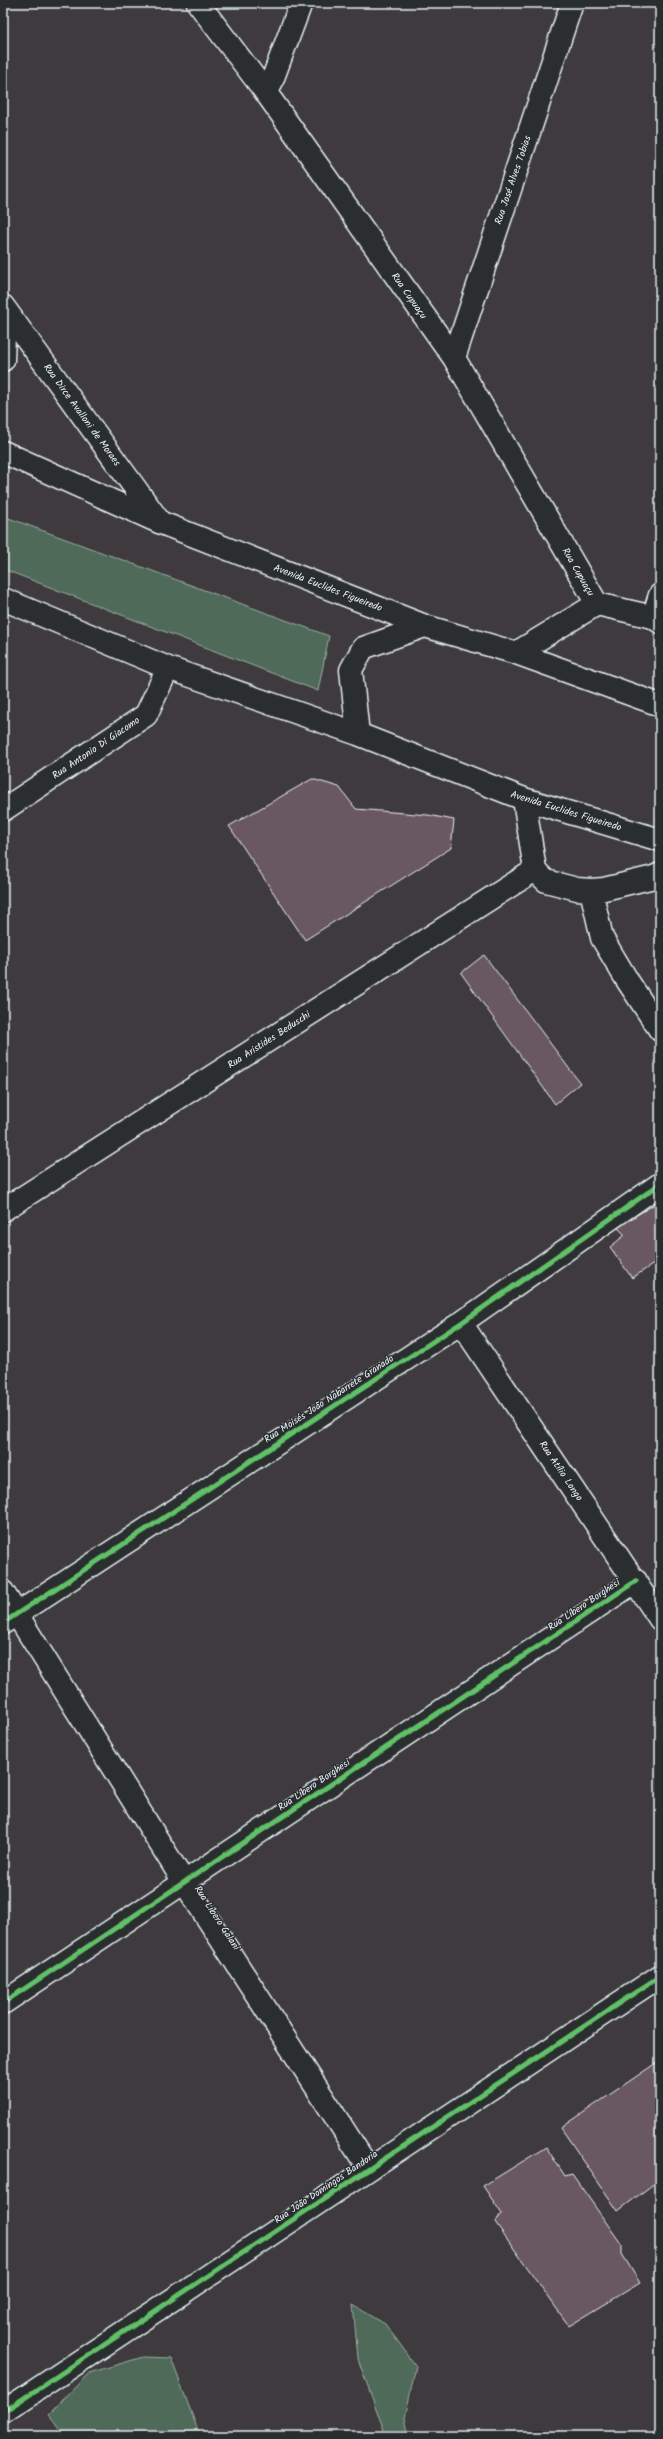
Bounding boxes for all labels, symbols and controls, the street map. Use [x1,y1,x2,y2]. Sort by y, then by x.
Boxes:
street label: Rua José Alves Tobias [490,133,536,227]
street label: Rua Cupuaçu [387,269,431,323]
street label: Rua Dirce Avalloni de Moraes [39,360,125,470]
street label: Rua Cupuaçu [558,545,598,599]
street label: Avenida Euclides Figueiredo [271,560,385,616]
street label: Rua Antonio Di Giacomo [49,712,144,783]
street label: Avenida Euclides Figueiredo [509,786,624,836]
street label: Rua Aristides Beduschi [224,1007,314,1073]
street label: Rua Moisés João Nabarrete Granado [261,1351,398,1447]
street label: Rua Atílio Longo [535,1438,587,1505]
street label: Rua Líbero Borghesi [545,1574,624,1635]
street label: Rua Líbero Borghesi [275,1754,354,1815]
street label: Rua Líbero Galani [190,1882,244,1954]
street label: Rua João Domingos Bandoria [271,2146,381,2228]

